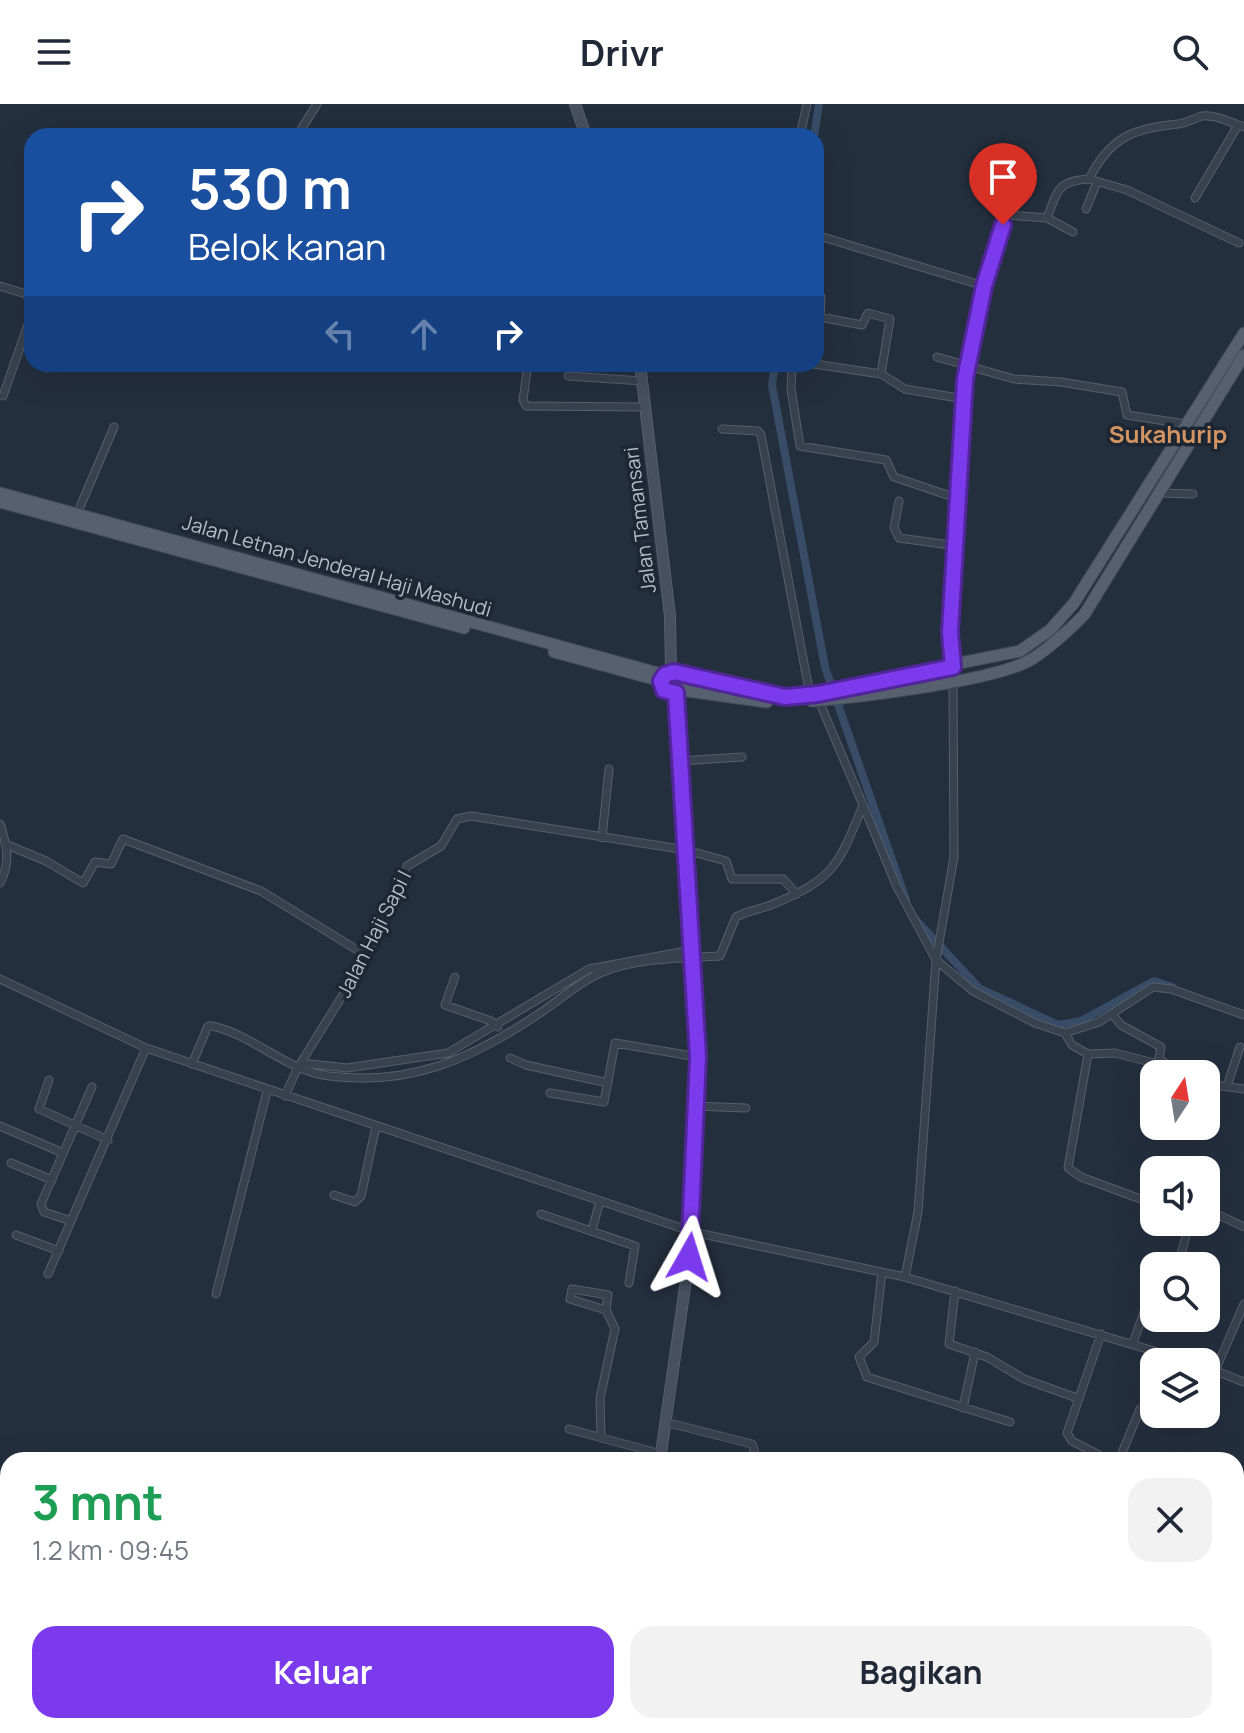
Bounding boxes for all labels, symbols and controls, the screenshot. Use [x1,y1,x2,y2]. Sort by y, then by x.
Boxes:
text: Drivr [580,28,664,77]
icon: menu [32,30,76,74]
icon: search [1168,30,1212,74]
pin [969,143,1037,225]
text: 530 m [188,149,352,226]
icon: arrive [981,155,1025,199]
icon: right [56,160,160,264]
text: Belok kanan [188,222,387,271]
icon: left [318,312,362,356]
icon: ahead [402,312,446,356]
icon: right [486,312,530,356]
district label: Sukahurip [1109,417,1227,450]
street label: Jalan Tamansari [617,445,662,595]
street label: Jalan Letnan Jenderal Haji Mashudi [179,508,495,623]
street label: Jalan Haji Sapi I [330,866,417,1002]
north arrow [1140,1060,1220,1140]
map controls [1140,1060,1220,1428]
button: sound [1140,1156,1220,1236]
position arrow [647,1215,731,1299]
button: search [1140,1252,1220,1332]
button: layers [1140,1348,1220,1428]
text: 3 mnt [32,1469,163,1534]
button: close [1128,1478,1212,1562]
text: 1.2 km · 09:45 [32,1532,189,1568]
button: Keluar [32,1626,614,1718]
button: Bagikan [630,1626,1212,1718]

